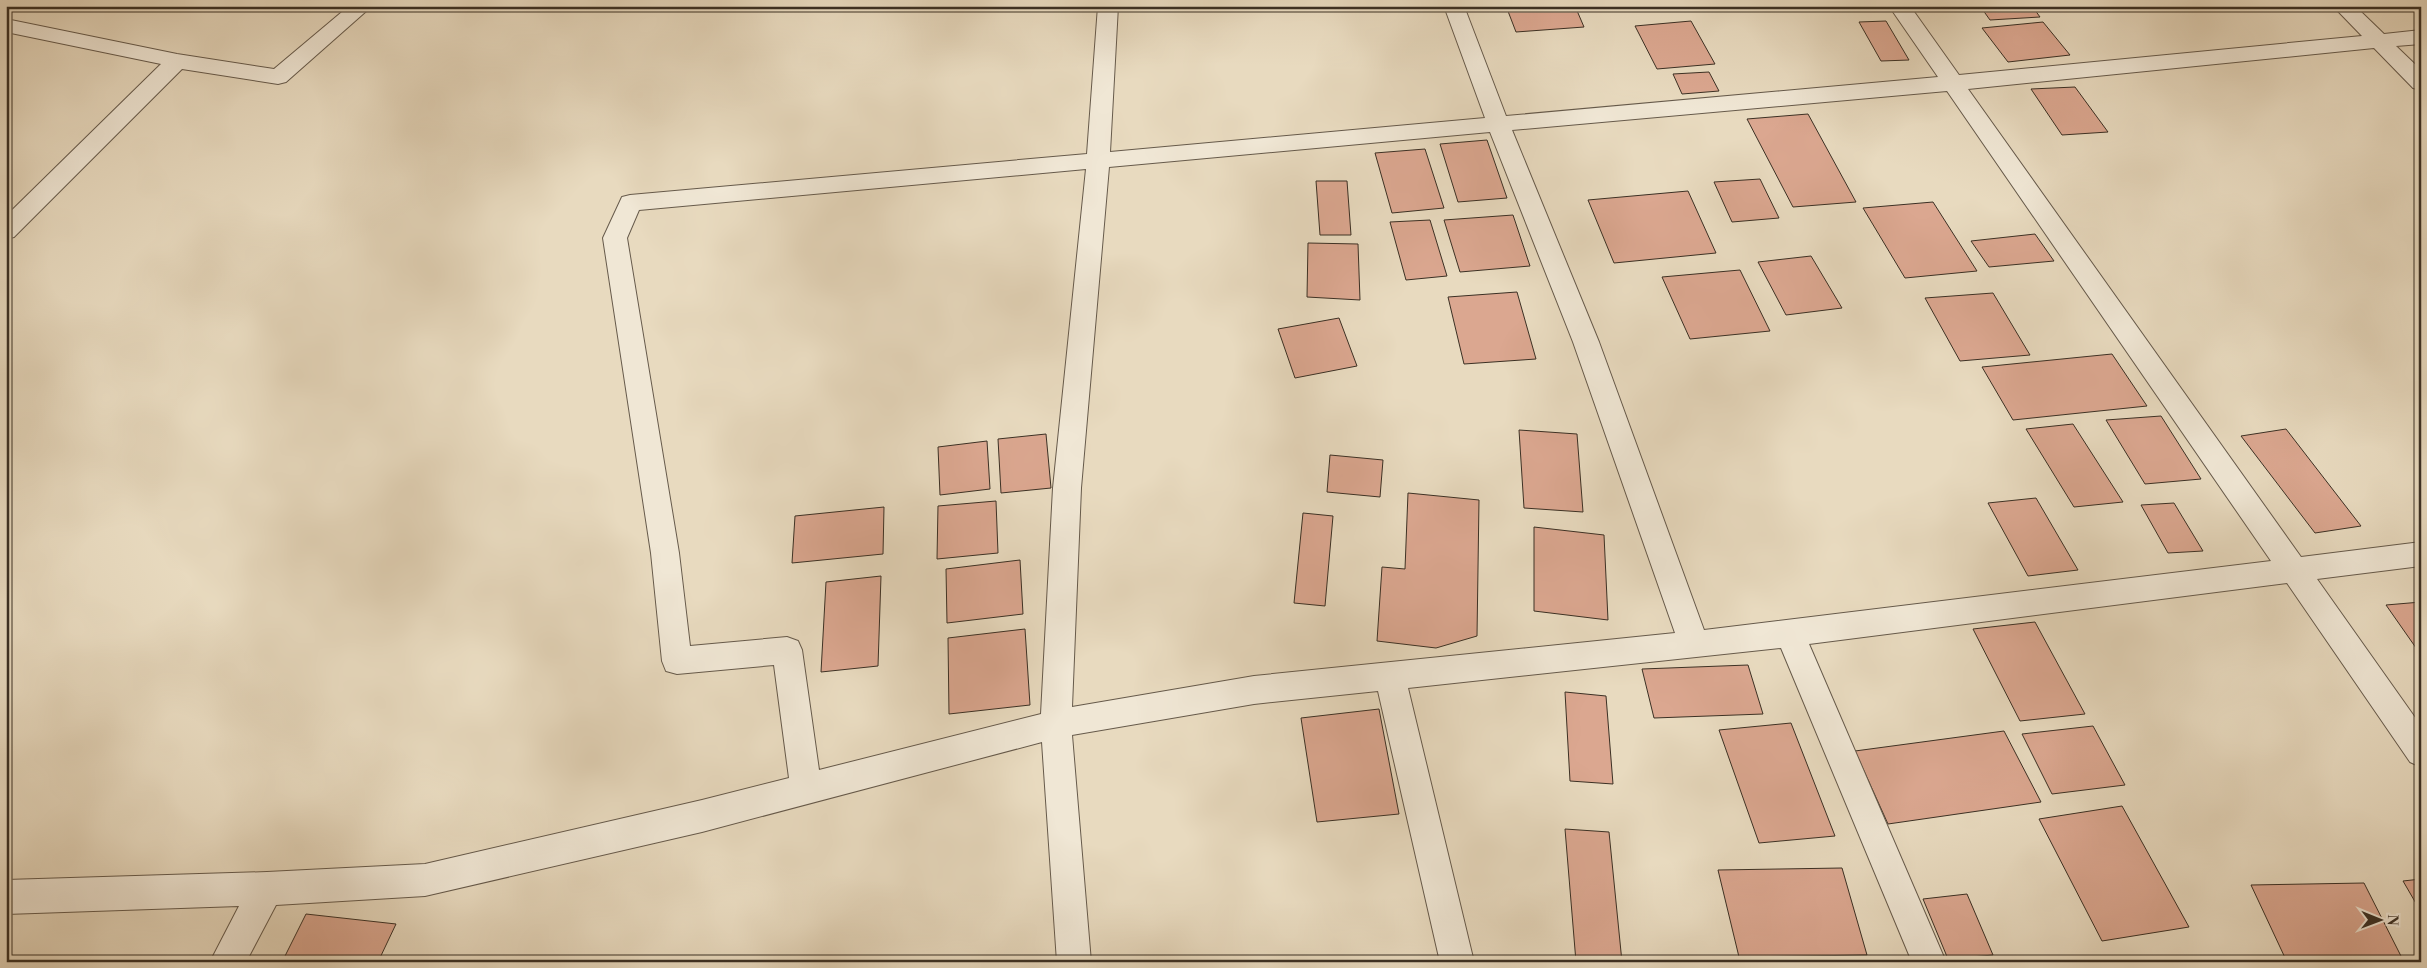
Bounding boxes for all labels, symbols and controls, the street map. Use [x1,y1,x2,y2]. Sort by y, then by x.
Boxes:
north arrow [2354,896,2404,946]
text: N [2383,915,2401,926]

